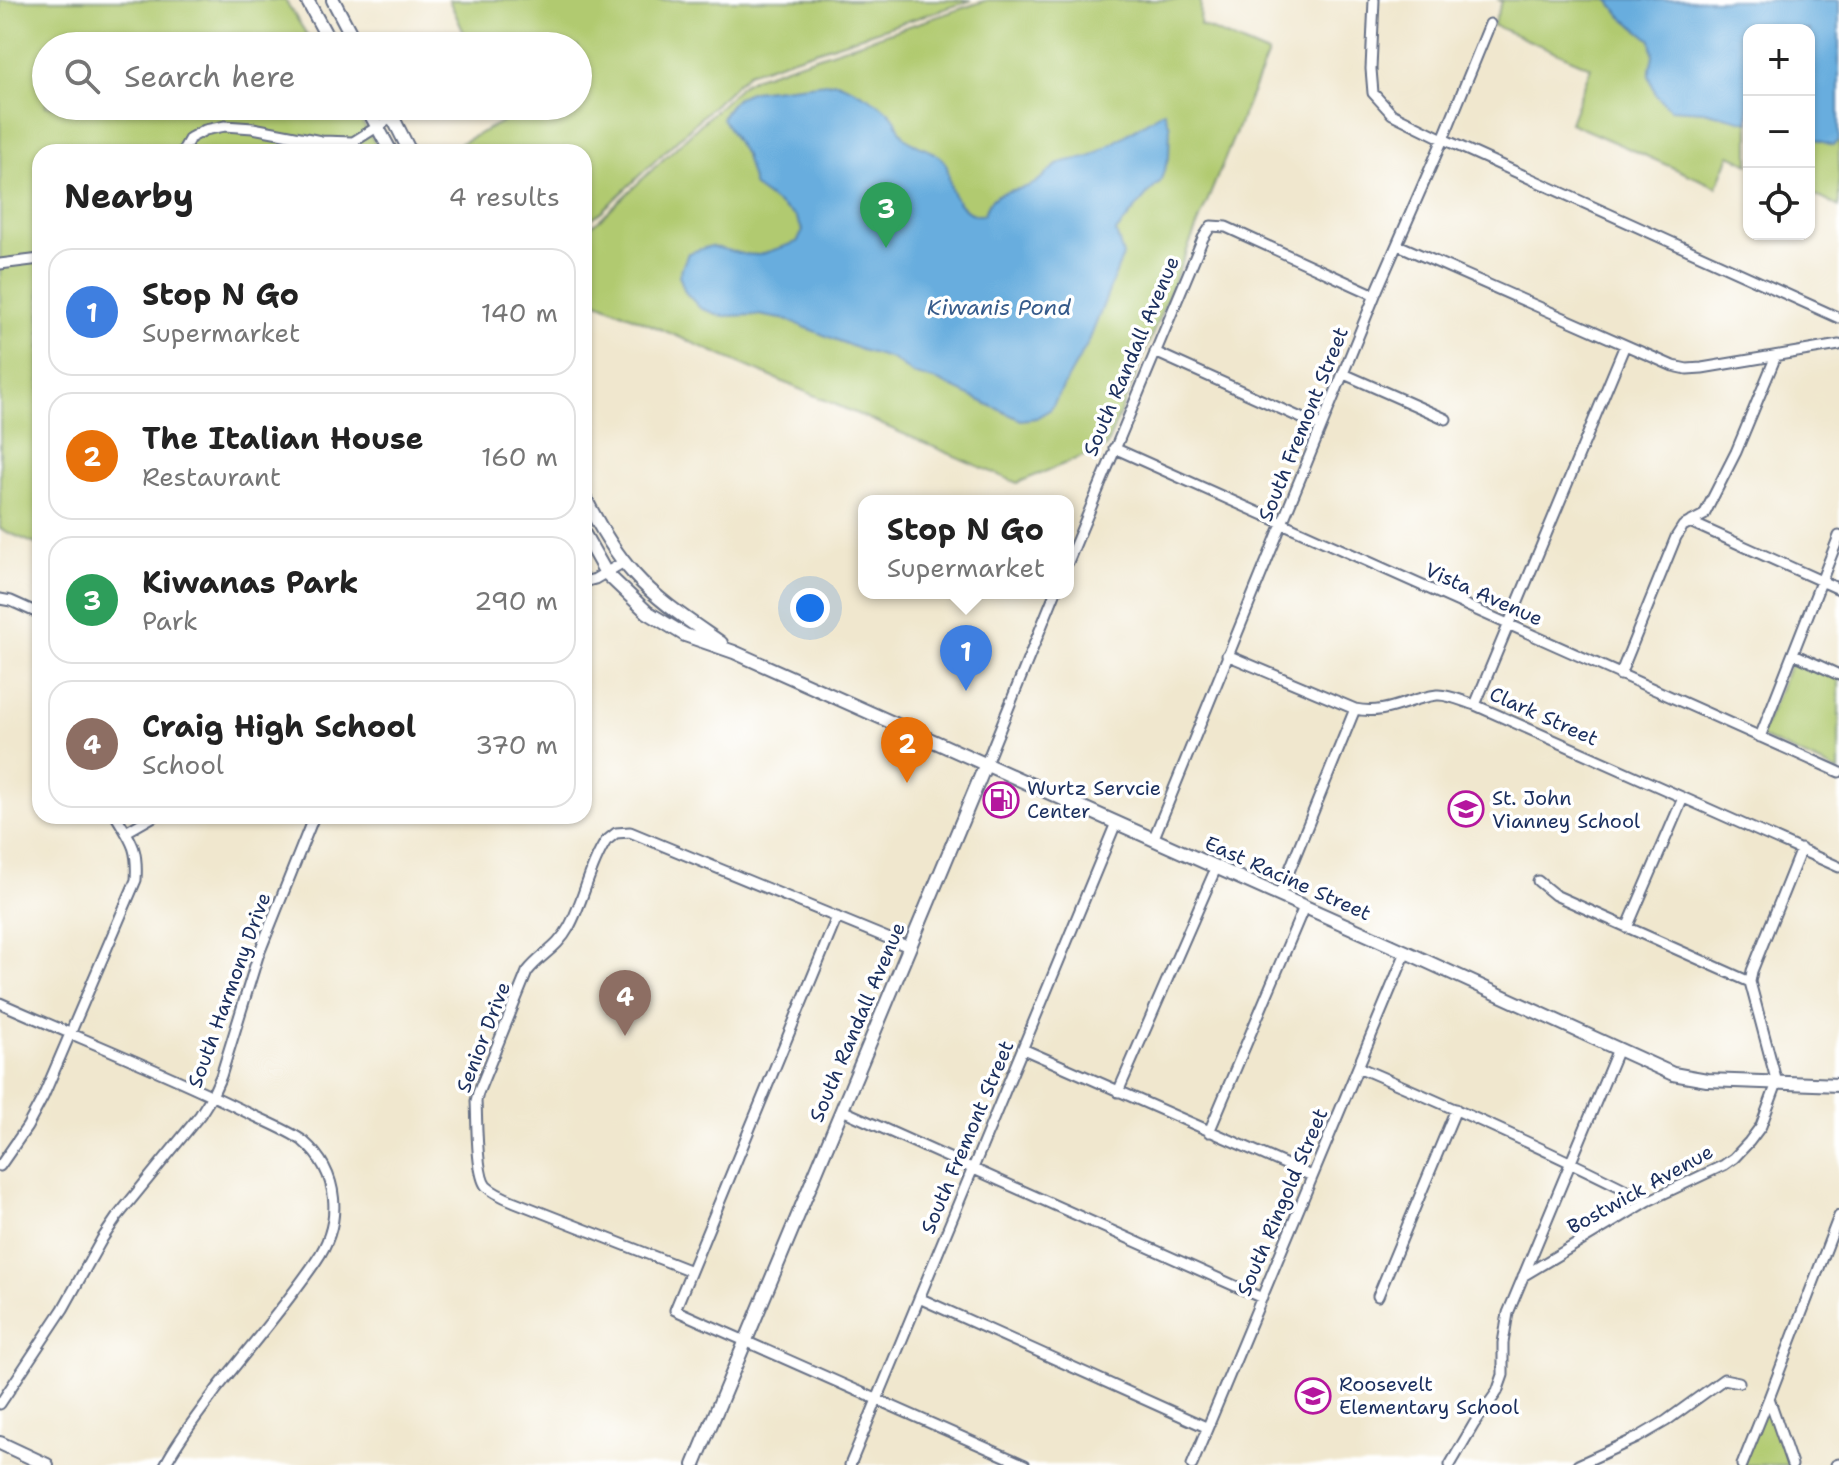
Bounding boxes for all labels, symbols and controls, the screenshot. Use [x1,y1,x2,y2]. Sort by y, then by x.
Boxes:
map controls [1743,24,1815,240]
button: + [1743,24,1815,96]
search box [32,32,592,120]
icon: search [60,54,104,98]
text: Search here [124,56,295,97]
button: − [1743,96,1815,168]
button: locate [1743,168,1815,240]
text: Nearby [64,173,194,219]
text: 4 results [448,179,560,214]
pin: 3 [860,182,912,248]
street label: South Randall Avenue [1077,252,1185,460]
text: Stop N Go [142,274,299,315]
water label: Kiwanis Pond [927,293,1071,322]
text: 1 [86,295,98,330]
text: 140 m [481,295,558,330]
text: Supermarket [142,315,300,350]
street label: South Fremont Street [1252,323,1354,525]
text: The Italian House [142,418,424,459]
text: 2 [83,439,101,474]
text: 160 m [481,439,558,474]
text: Restaurant [142,459,281,494]
popup [858,495,1074,599]
text: Stop N Go [887,509,1044,550]
text: Supermarket [887,550,1045,585]
street label: Vista Avenue [1421,556,1547,632]
text: Kiwanas Park [142,562,359,603]
text: 3 [83,583,101,618]
text: 290 m [474,583,558,618]
your location [790,588,830,628]
text: Park [142,603,198,638]
pin: 1 [940,625,992,691]
street label: Clark Street [1486,681,1602,751]
text: Craig High School [142,706,416,747]
pin: 2 [881,717,933,783]
text: 4 [83,727,101,762]
text: 370 m [475,727,558,762]
text: School [142,747,224,782]
place label: Wurtz Servcie Center [1027,775,1161,824]
fuel station icon: Wurtz Servcie Center [982,781,1020,819]
place label: St. John Vianney School [1492,785,1640,834]
school or university icon: St. John Vianney School [1447,790,1485,828]
street label: East Racine Street [1201,830,1375,926]
street label: South Harmony Drive [182,889,276,1091]
street label: South Randall Avenue [803,918,911,1126]
pin: 4 [599,970,651,1036]
street label: Senior Drive [450,978,516,1096]
street label: South Fremont Street [914,1036,1020,1238]
street label: South Ringold Street [1231,1104,1333,1300]
street label: Bostwick Avenue [1562,1138,1718,1240]
place label: Roosevelt Elementary School [1339,1371,1519,1420]
school or university icon: Roosevelt Elementary School [1294,1377,1332,1415]

